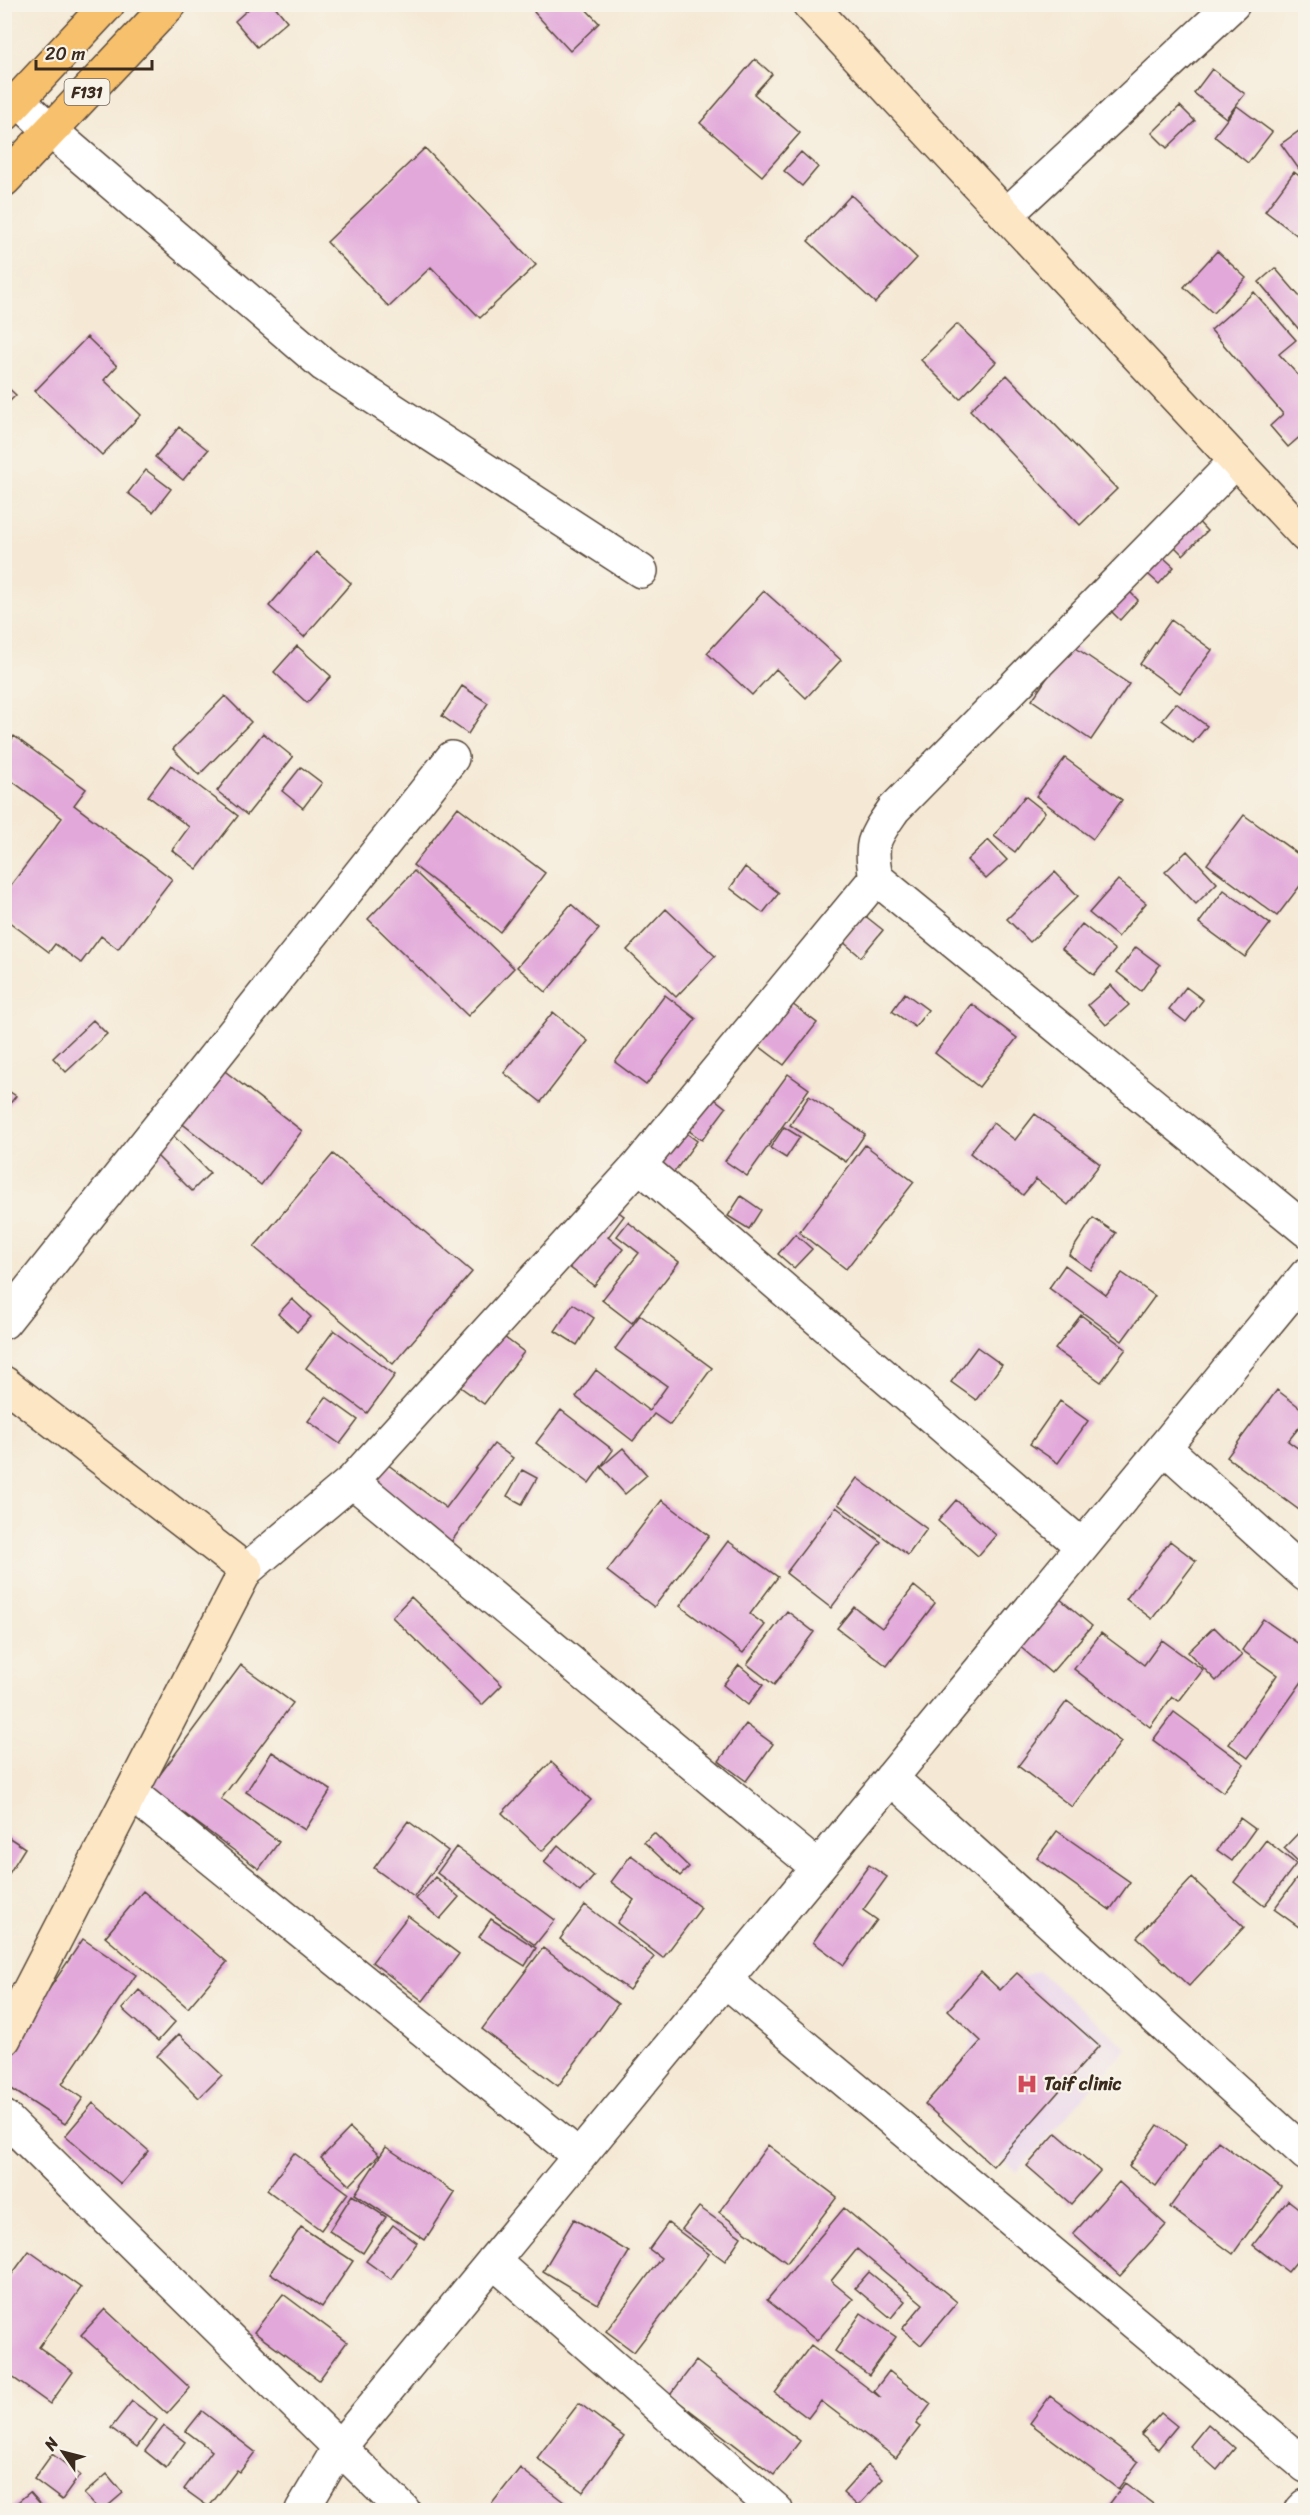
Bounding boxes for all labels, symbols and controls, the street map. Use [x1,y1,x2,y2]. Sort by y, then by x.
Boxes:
scale bar [36,33,152,71]
text: 20 m [45,38,85,70]
road number: F131 [64,79,110,105]
place label: Taif clinic [1044,2068,1122,2100]
hospital icon: Taif clinic [1015,2072,1039,2096]
north arrow [33,2422,93,2482]
text: N [35,2430,67,2457]

